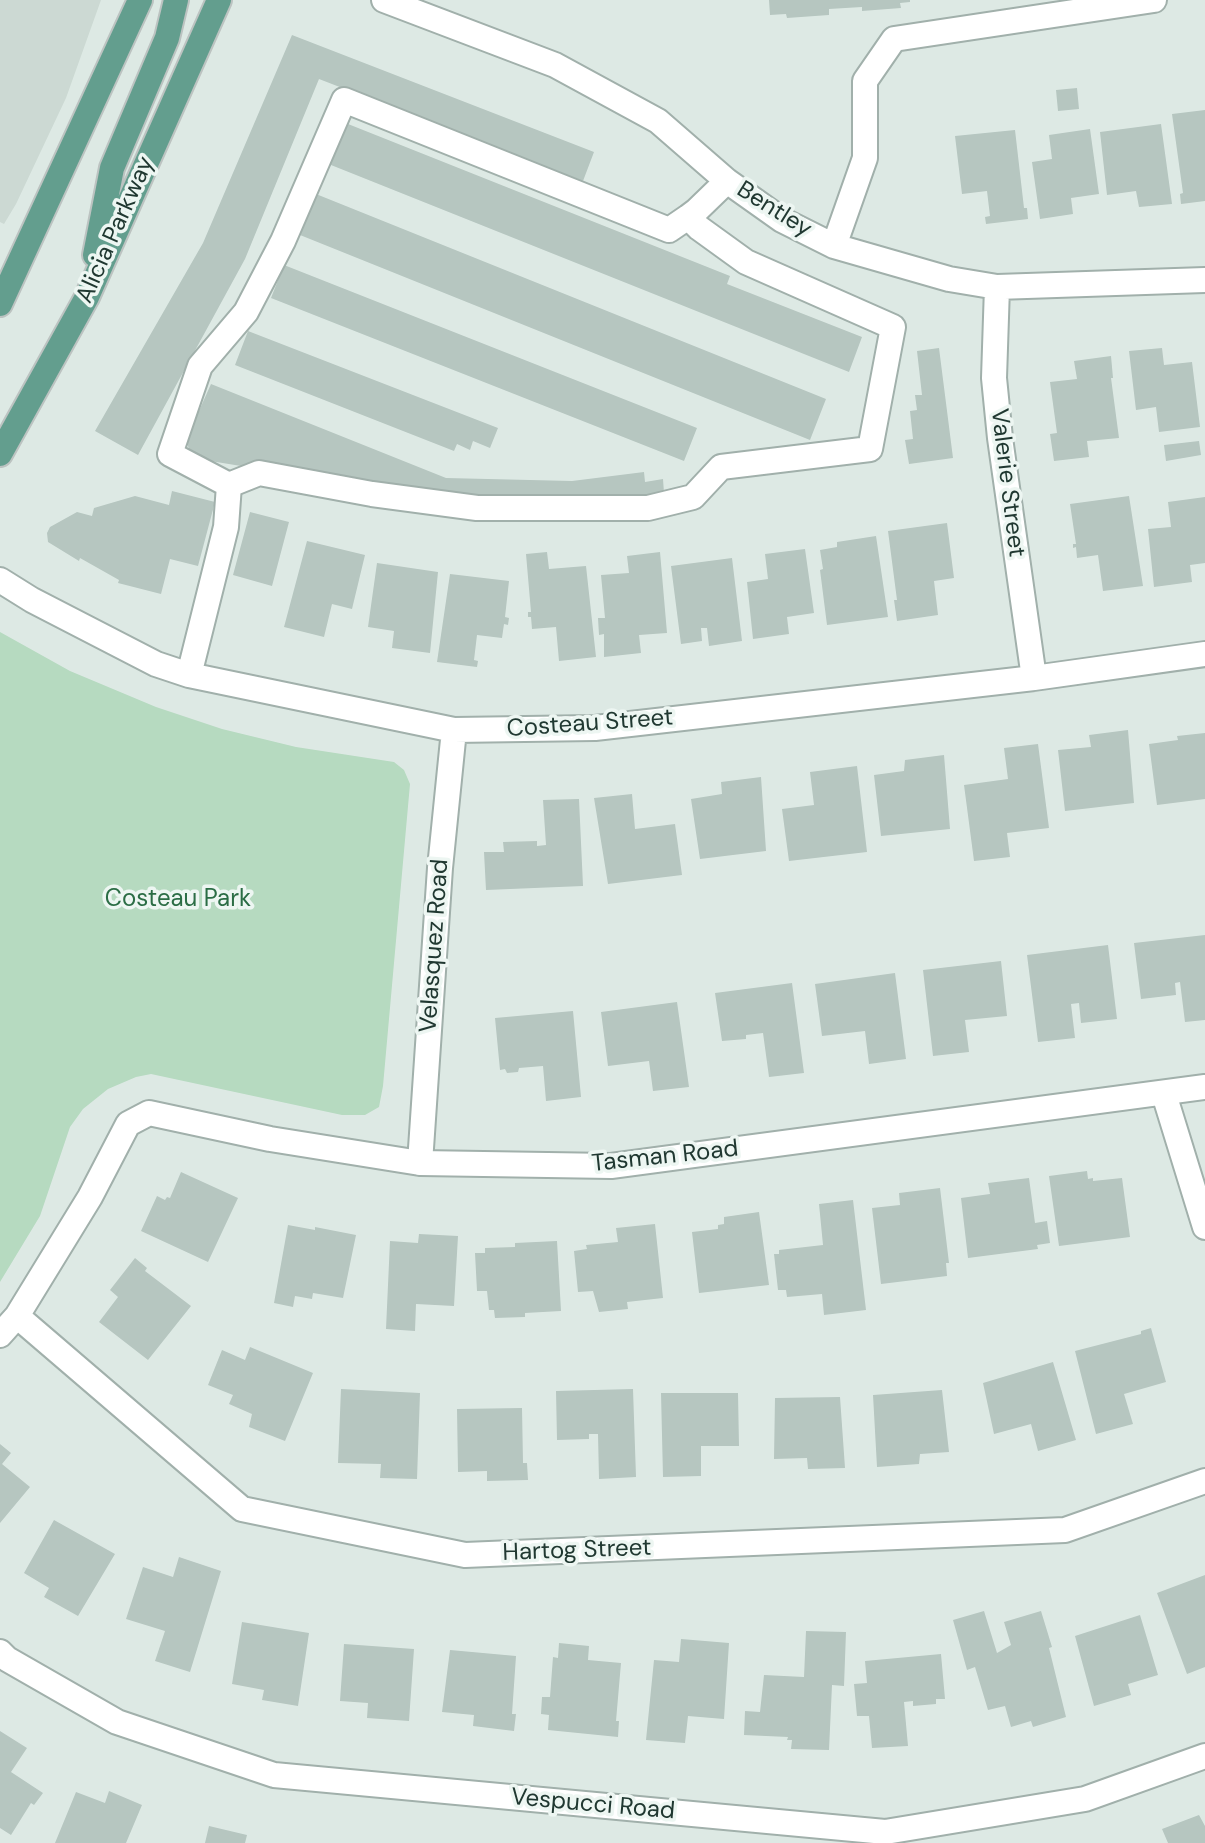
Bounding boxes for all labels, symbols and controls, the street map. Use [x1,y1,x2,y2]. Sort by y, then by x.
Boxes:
street label: Alicia Parkway [71,152,161,308]
street label: Bentley [731,176,817,244]
street label: Valerie Street [984,407,1030,559]
street label: Costeau Street [506,704,674,744]
street label: Velasquez Road [415,858,455,1034]
park label: Costeau Park [105,886,251,914]
street label: Tasman Road [590,1135,740,1179]
street label: Hartog Street [502,1534,652,1568]
street label: Vespucci Road [510,1783,676,1827]

